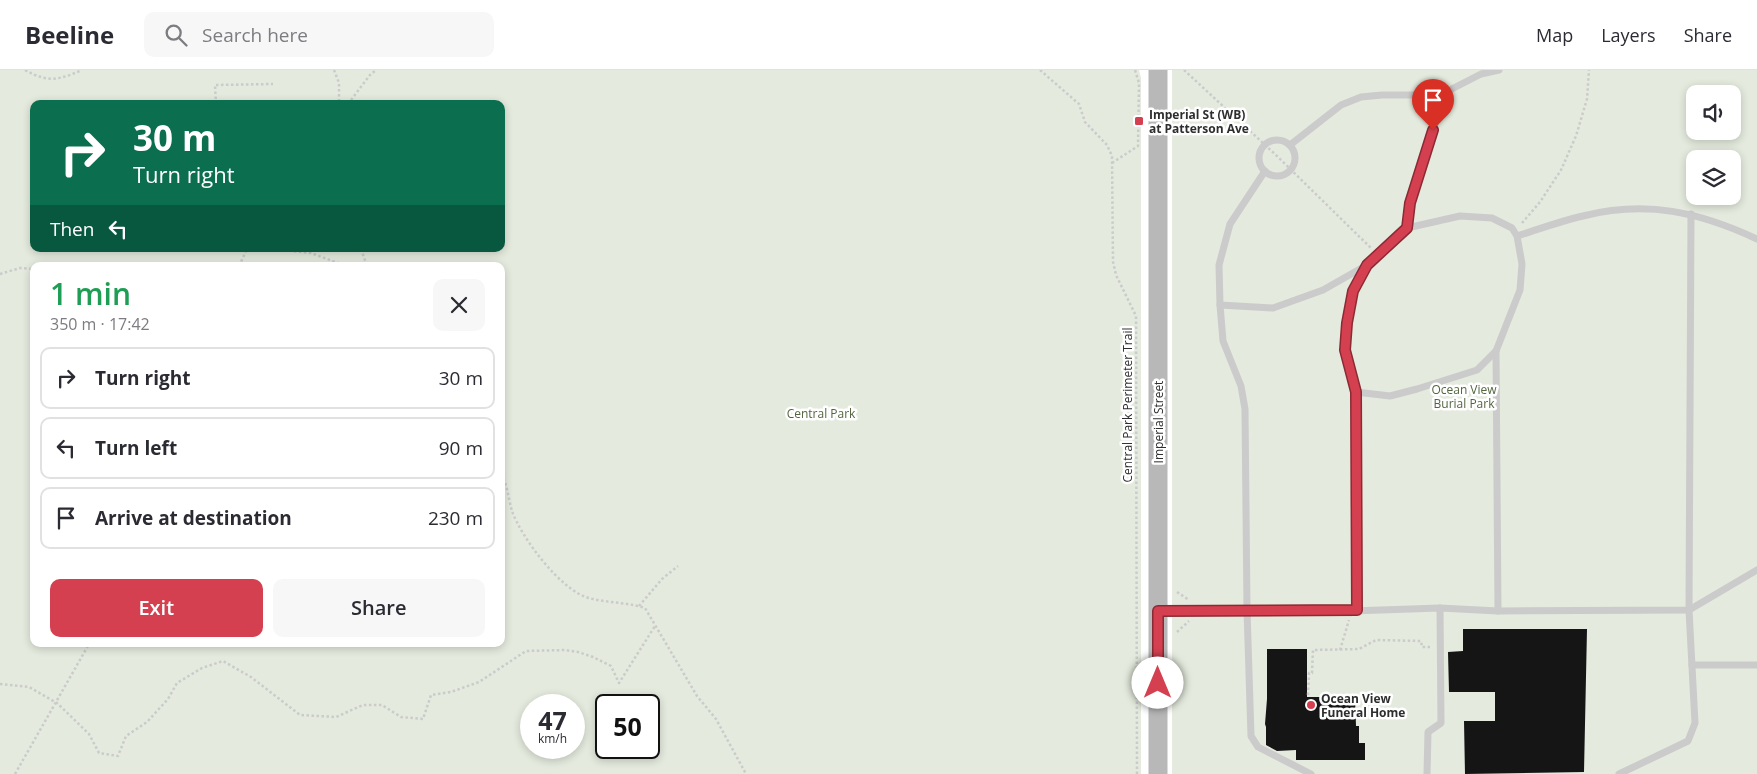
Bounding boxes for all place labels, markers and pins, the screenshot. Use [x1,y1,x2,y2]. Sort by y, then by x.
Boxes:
pin [1412,79,1454,130]
place label: Imperial St (WB) at Patterson Ave [1149,106,1249,137]
marker: Imperial St (WB) at Patterson Ave [1133,115,1145,127]
place label: Ocean View Funeral Home [1321,690,1405,721]
marker: Ocean View Funeral Home [1305,699,1317,711]

